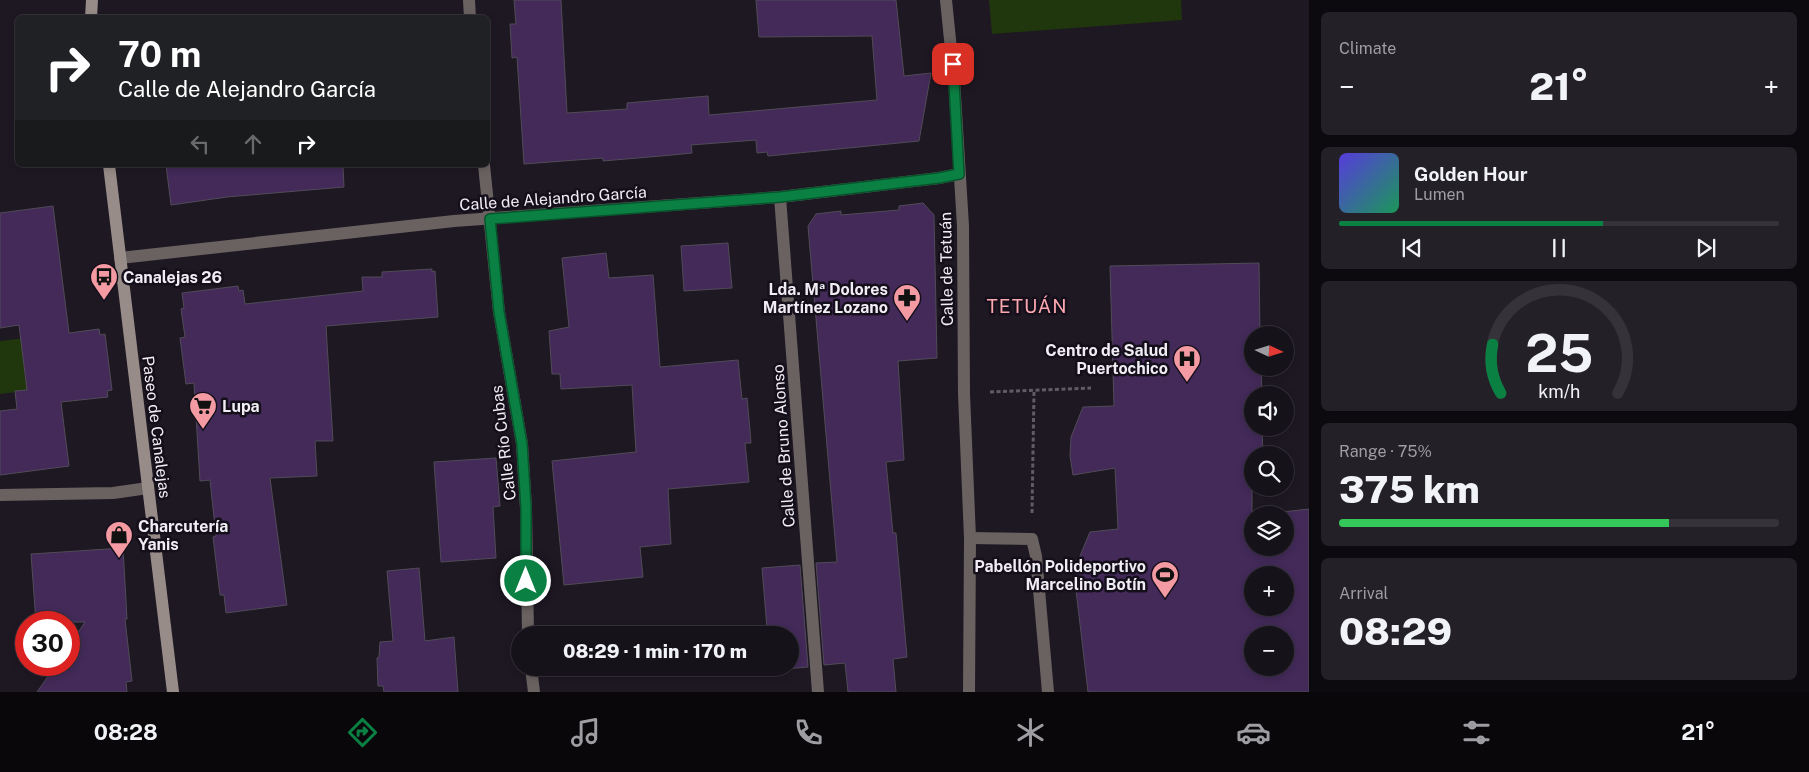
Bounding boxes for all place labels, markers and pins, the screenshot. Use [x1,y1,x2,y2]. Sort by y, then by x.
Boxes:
pin [932,43,974,85]
bus stop icon: Canalejas 26 [89,262,119,301]
place label: Canalejas 26 [123,268,222,287]
place label: Lda. Mª Dolores Martínez Lozano [763,280,888,317]
pharmacy icon: Lda. Mª Dolores Martínez Lozano [892,283,922,322]
place label: Centro de Salud Puertochico [1045,341,1168,378]
hospital icon: Centro de Salud Puertochico [1172,344,1202,383]
supermarket icon: Lupa [188,391,218,430]
place label: Lupa [222,397,260,416]
place label: Charcutería Yanis [138,517,228,554]
shop icon: Charcutería Yanis [104,520,134,559]
place label: Pabellón Polideportivo Marcelino Botín [974,557,1146,594]
sports icon: Pabellón Polideportivo Marcelino Botín [1150,560,1180,599]

